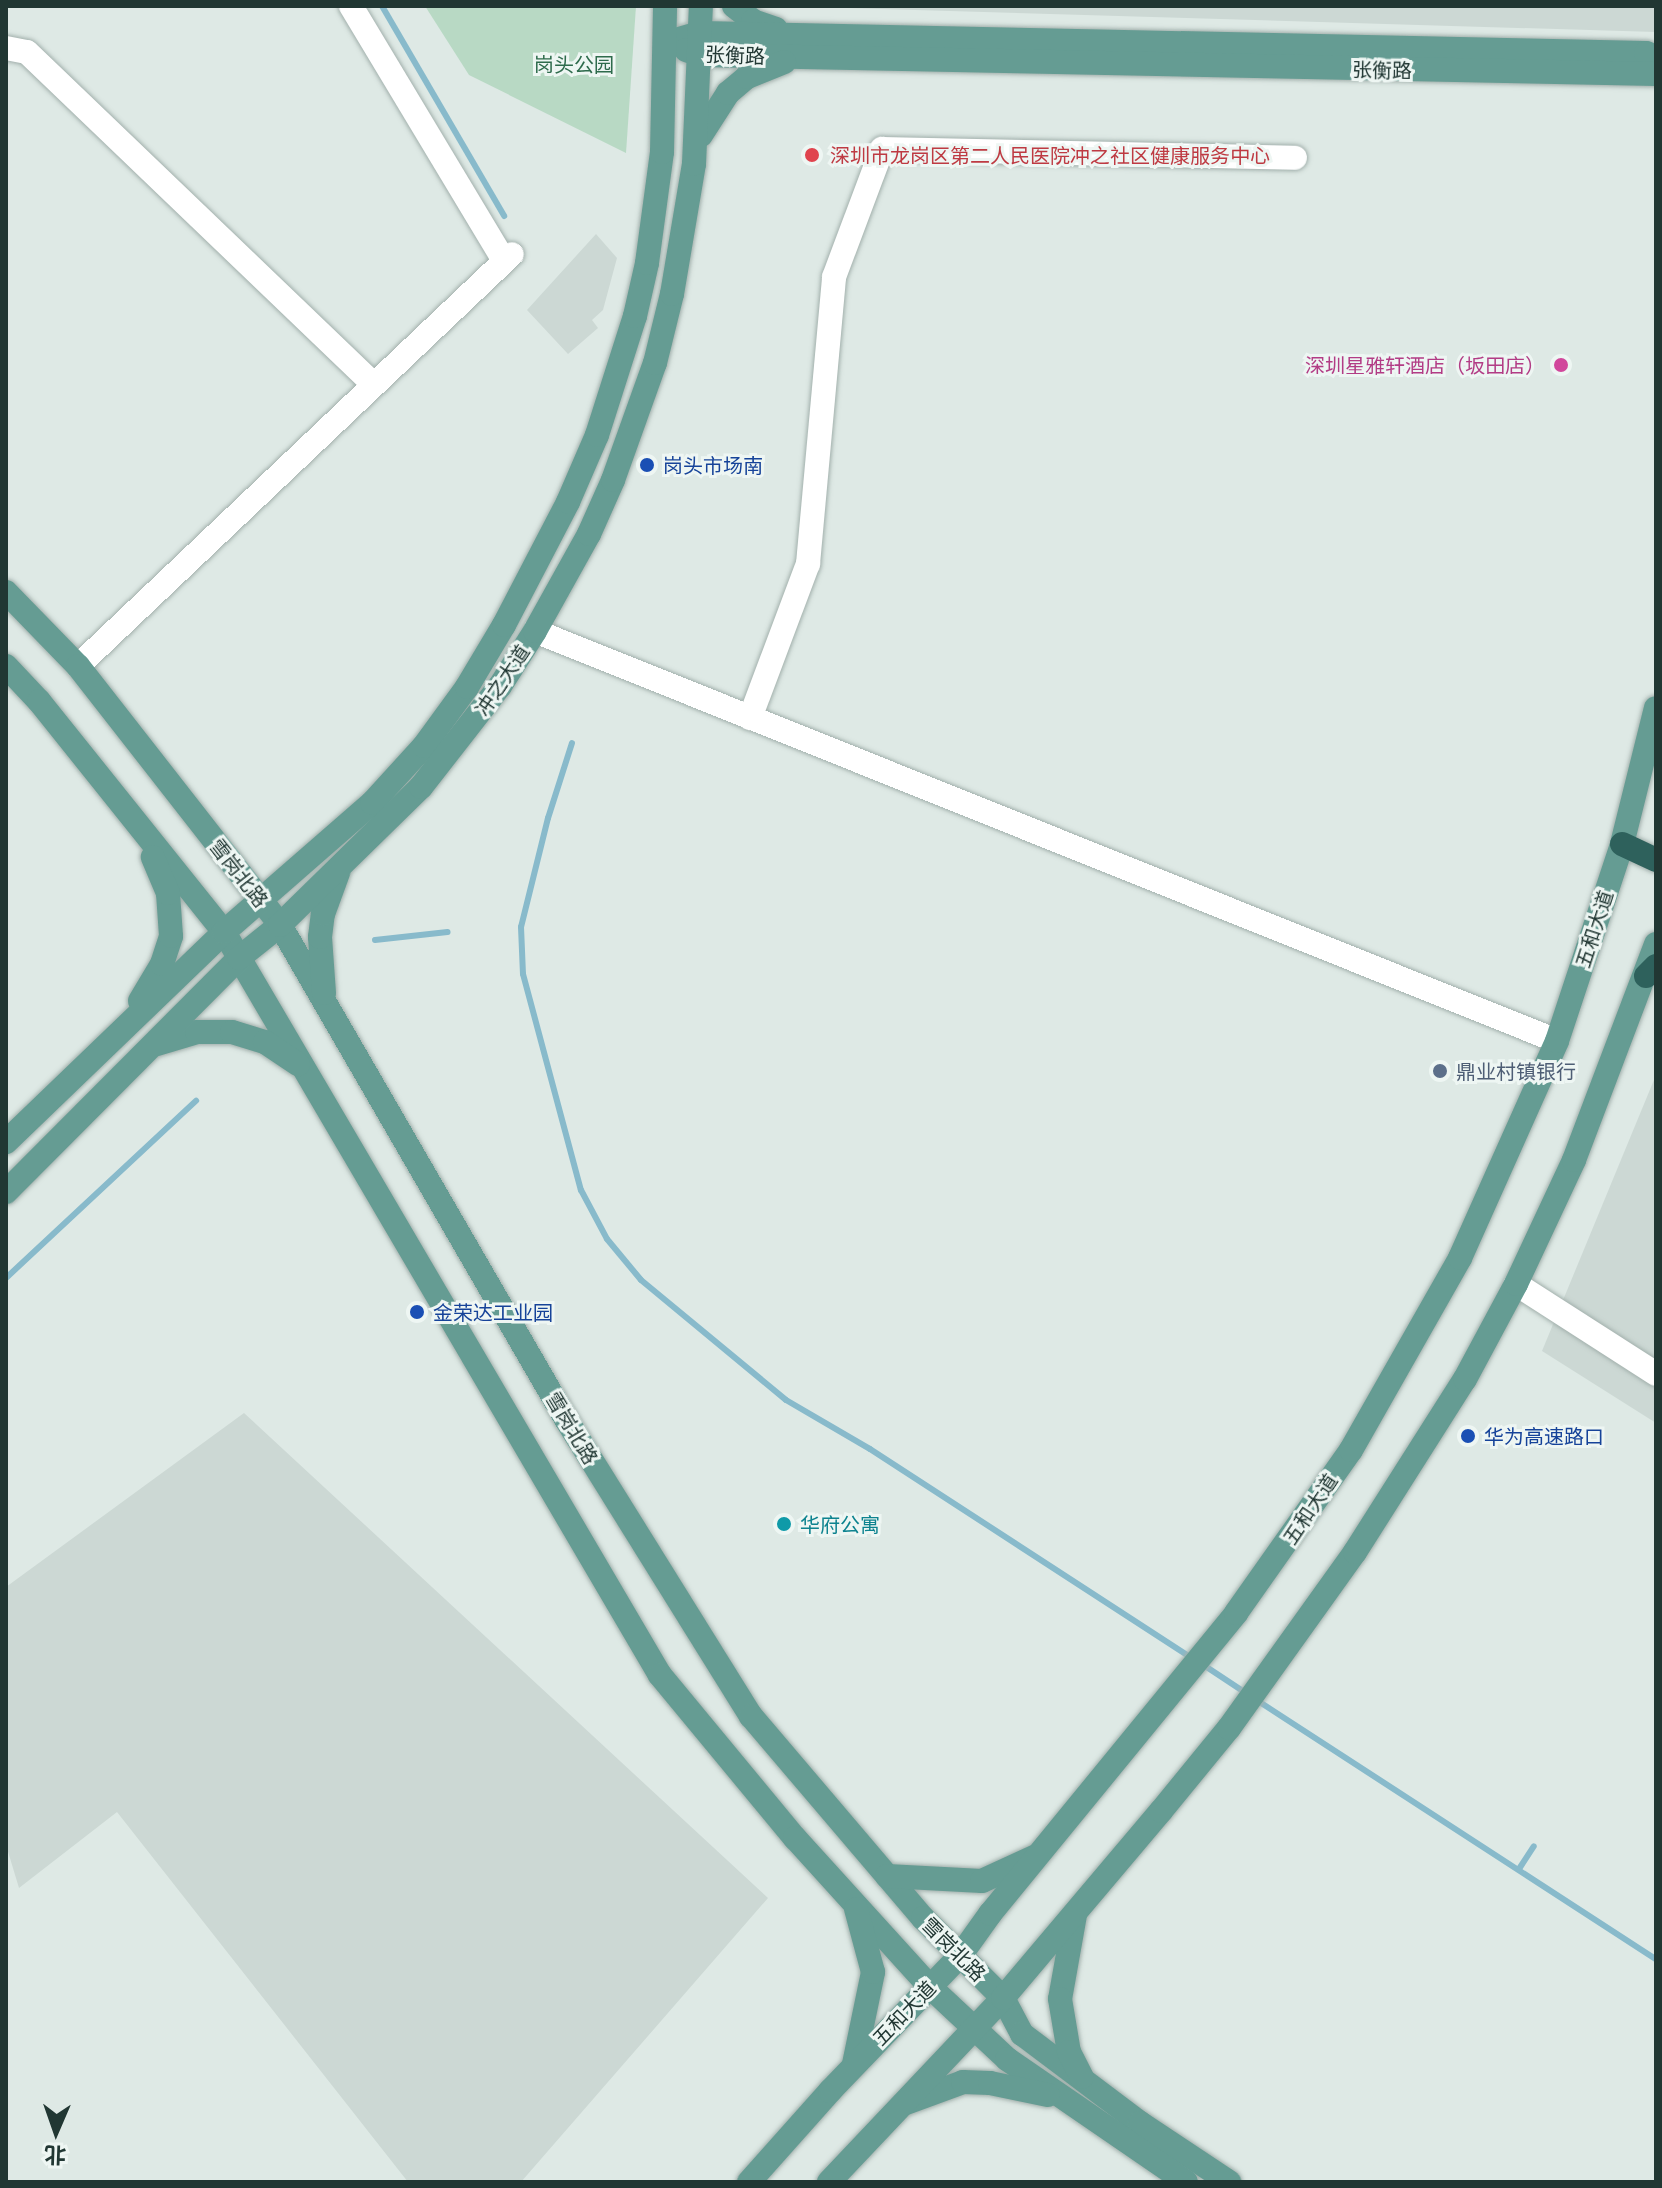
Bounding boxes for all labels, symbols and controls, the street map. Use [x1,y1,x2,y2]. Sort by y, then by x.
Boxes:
street label: 张衡路 [705,42,765,68]
park label: 岗头公园 [534,52,614,76]
street label: 张衡路 [1352,57,1412,83]
place label: 深圳市龙岗区第二人民医院冲之社区健康服务中心 [830,143,1270,167]
marker: 深圳市龙岗区第二人民医院冲之社区健康服务中心 [801,144,823,166]
place label: 深圳星雅轩酒店（坂田店） [1305,353,1545,377]
marker: 深圳星雅轩酒店（坂田店） [1552,356,1570,374]
place label: 岗头市场南 [663,453,763,477]
marker: 岗头市场南 [638,456,656,474]
street label: 冲之大道 [470,640,534,720]
street label: 雪岗北路 [205,834,273,912]
street label: 五和大道 [1570,887,1618,971]
place label: 鼎业村镇银行 [1456,1059,1576,1083]
marker: 鼎业村镇银行 [1431,1062,1449,1080]
place label: 金荣达工业园 [433,1300,553,1324]
marker: 金荣达工业园 [408,1303,426,1321]
street label: 雪岗北路 [541,1388,603,1468]
place label: 华为高速路口 [1484,1424,1604,1448]
marker: 华为高速路口 [1459,1427,1477,1445]
street label: 五和大道 [1278,1469,1342,1549]
place label: 华府公寓 [800,1512,880,1536]
marker: 华府公寓 [775,1515,793,1533]
street label: 雪岗北路 [917,1912,991,1986]
street label: 五和大道 [868,1976,940,2050]
north arrow [16,2092,96,2172]
text: 北 [44,2143,67,2169]

